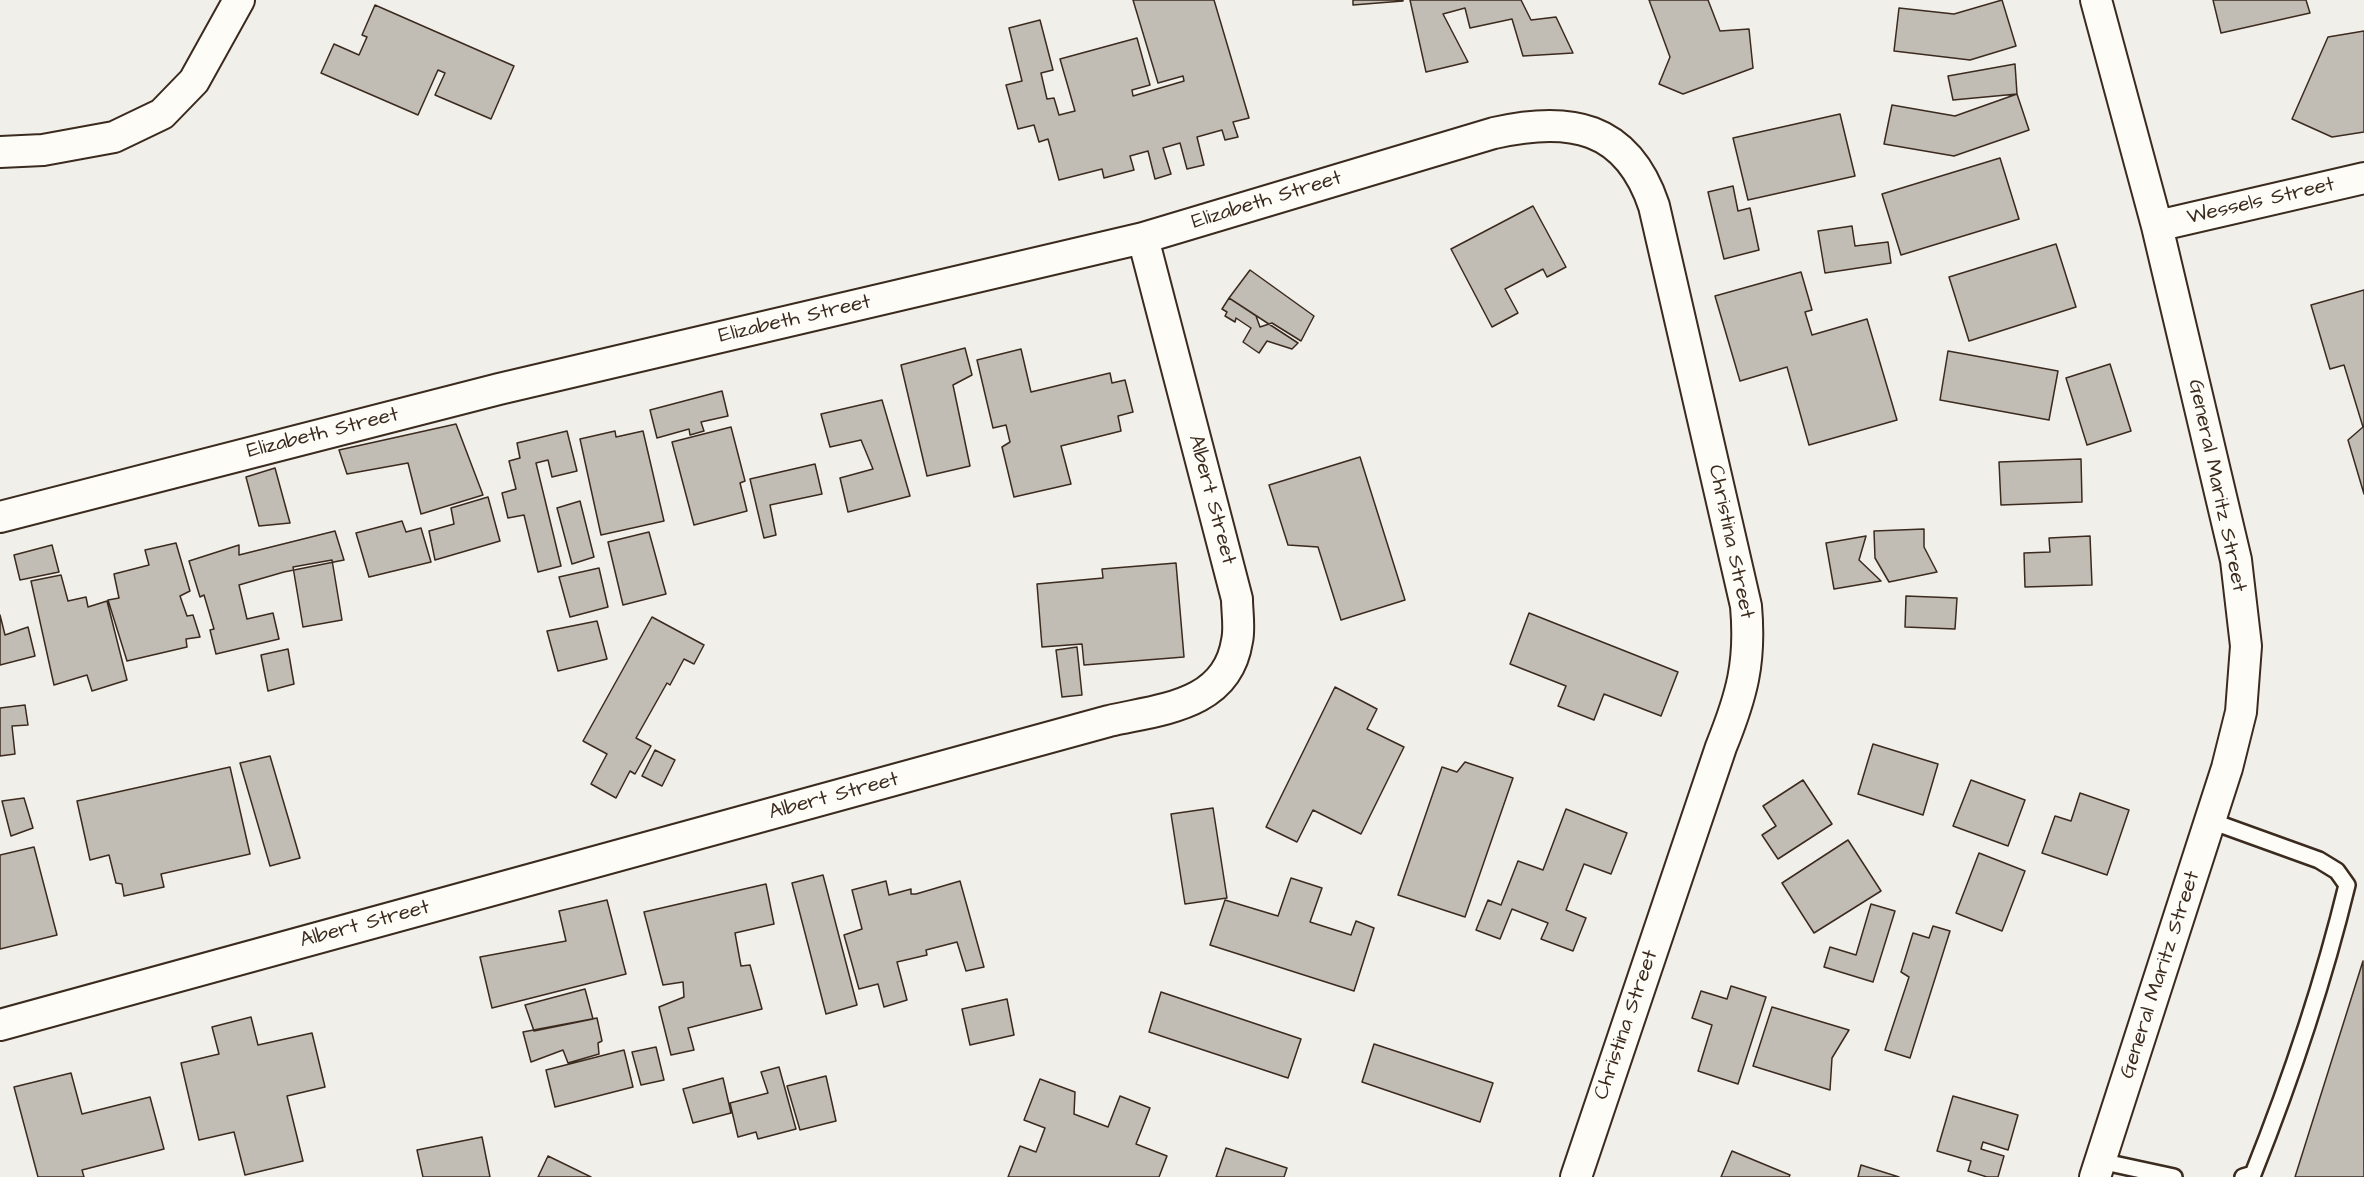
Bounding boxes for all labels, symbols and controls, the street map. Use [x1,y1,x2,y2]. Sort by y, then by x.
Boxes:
street label: Elizabeth Street [1189,166,1345,236]
street label: Wessels Street [2185,173,2337,231]
street label: Elizabeth Street [717,290,873,350]
street label: General Maritz Street [2181,377,2251,595]
street label: Elizabeth Street [245,403,401,465]
street label: Albert Street [1182,432,1240,568]
street label: Christina Street [1701,463,1759,621]
street label: Albert Street [766,768,902,826]
street label: General Maritz Street [2116,868,2206,1082]
street label: Albert Street [297,896,433,954]
street label: Christina Street [1590,947,1664,1103]

